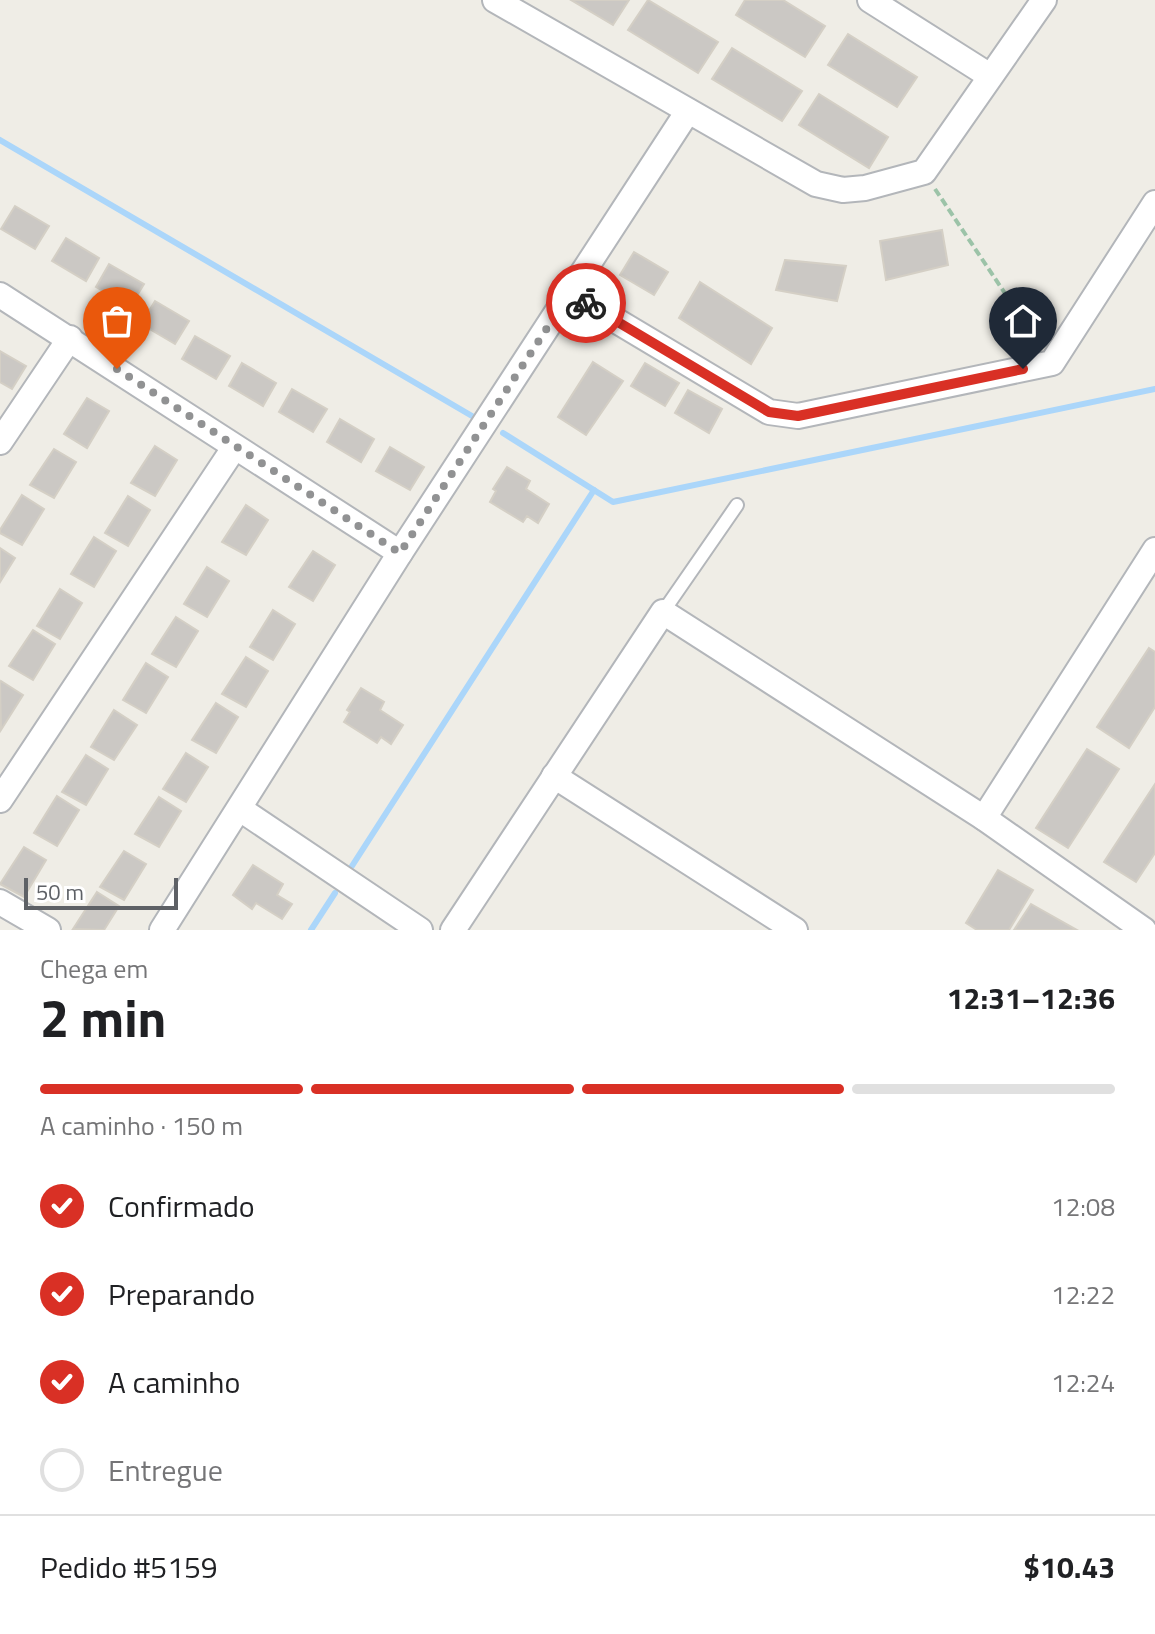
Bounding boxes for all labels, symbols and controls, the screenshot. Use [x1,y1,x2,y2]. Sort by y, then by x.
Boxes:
courier [546,263,626,343]
icon: bike [564,281,608,325]
pin [83,287,151,369]
pin [989,287,1057,369]
icon: bag [95,299,139,343]
icon: home [1001,299,1045,343]
scale bar [24,874,178,910]
text: 50 m [36,875,84,909]
text: Chega em [40,949,148,988]
text: 12:31–12:36 [947,975,1115,1021]
text: 2 min [40,978,166,1057]
text: A caminho · 150 m [40,1106,243,1145]
text: Confirmado [108,1183,255,1229]
icon: check [40,1184,84,1228]
text: 12:08 [1051,1187,1115,1226]
text: Preparando [108,1271,255,1317]
icon: check [40,1272,84,1316]
text: 12:22 [1051,1275,1115,1314]
text: A caminho [108,1359,240,1405]
icon: check [40,1360,84,1404]
text: 12:24 [1051,1363,1115,1402]
text: Entregue [108,1447,223,1493]
text: Pedido #5159 [40,1544,218,1590]
text: $10.43 [1023,1544,1115,1590]

